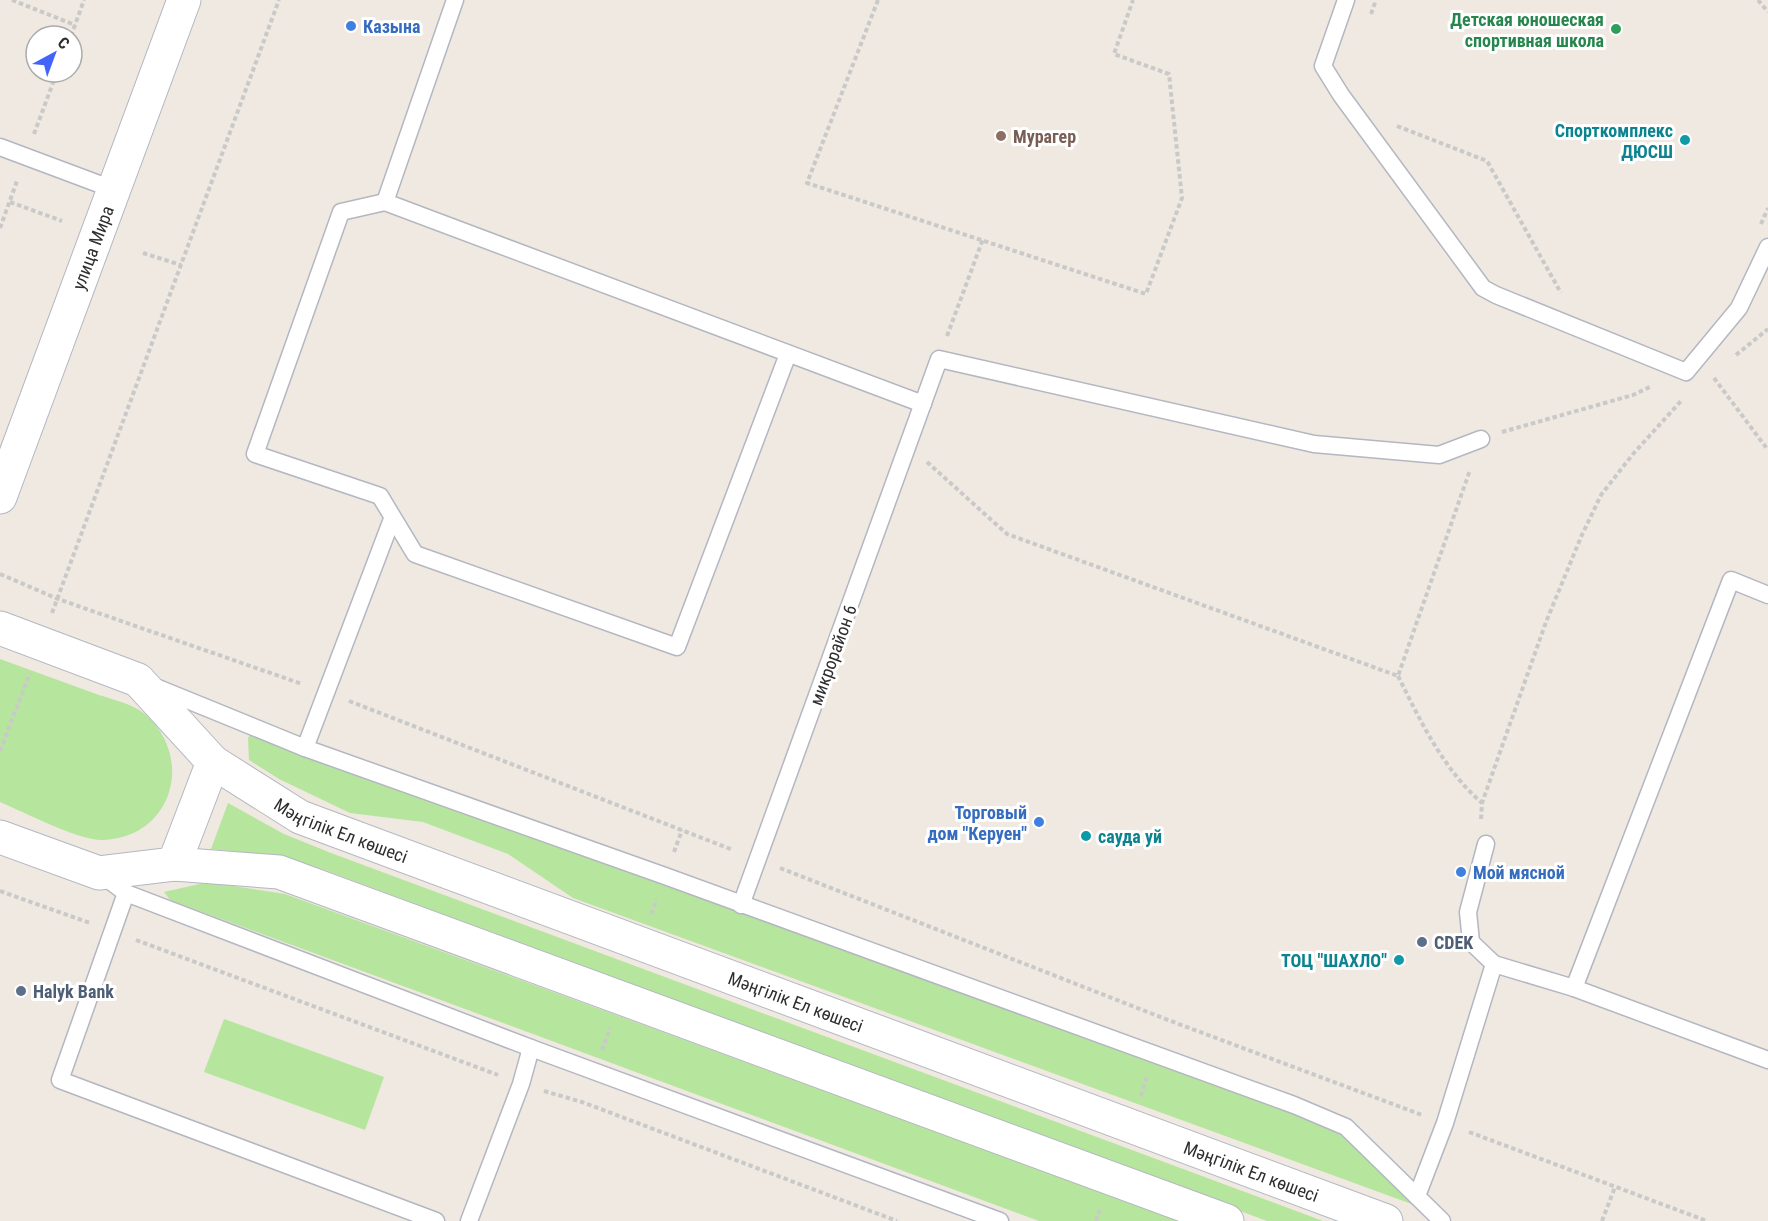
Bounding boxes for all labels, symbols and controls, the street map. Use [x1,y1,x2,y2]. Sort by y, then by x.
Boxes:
place label: Детская юношеская спортивная школа [1450,9,1604,51]
place label: Казына [363,16,420,37]
marker: Казына [344,19,358,33]
marker: Детская юношеская спортивная школа [1609,22,1623,36]
north arrow [24,24,84,84]
text: С [54,33,73,53]
place label: Спорткомплекс ДЮСШ [1555,120,1673,162]
place label: Мурагер [1013,126,1076,147]
marker: Мурагер [994,129,1008,143]
marker: Спорткомплекс ДЮСШ [1678,133,1692,147]
street label: улица Мира [67,203,117,292]
street label: микрорайон 6 [805,602,861,708]
street label: Мәңгілік Ел көшесі [271,793,411,867]
place label: Торговый дом "Керуен" [927,802,1027,844]
marker: Торговый дом "Керуен" [1032,815,1046,829]
place label: сауда уй [1098,826,1162,847]
marker: сауда уй [1079,829,1093,843]
place label: Мой мясной [1473,862,1565,883]
marker: Мой мясной [1454,865,1468,879]
place label: CDEK [1434,932,1474,953]
marker: CDEK [1415,935,1429,949]
place label: ТОЦ "ШАХЛО" [1281,950,1387,971]
marker: ТОЦ "ШАХЛО" [1392,953,1406,967]
street label: Мәңгілік Ел көшесі [726,967,866,1036]
place label: Halyk Bank [33,981,114,1002]
marker: Halyk Bank [14,984,28,998]
street label: Мәңгілік Ел көшесі [1181,1136,1322,1206]

